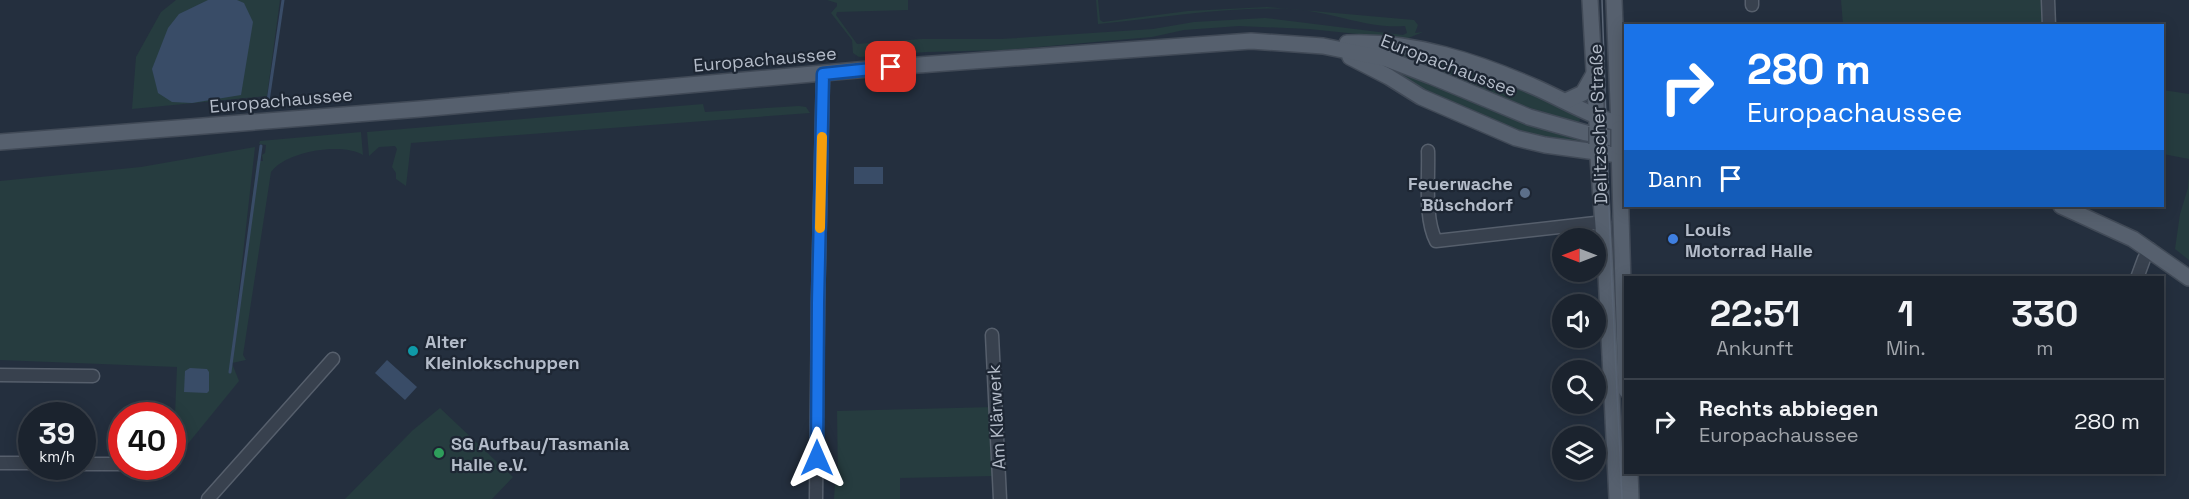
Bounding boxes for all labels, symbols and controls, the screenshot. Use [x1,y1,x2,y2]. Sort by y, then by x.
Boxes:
street label: Europachaussee [1378,29,1520,101]
street label: Europachaussee [692,41,838,77]
pin [865,41,916,92]
street label: Delitzscher Straße [1584,43,1612,205]
text: 280 m [1747,43,1871,96]
icon: right [1648,48,1726,126]
icon: arrive [874,50,907,83]
street label: Europachaussee [208,82,354,118]
text: Europachaussee [1747,95,1962,130]
icon: arrive [1714,162,1747,195]
text: Dann [1648,165,1702,193]
place label: Feuerwache Büschdorf [1408,172,1513,216]
marker: Feuerwache Büschdorf [1518,186,1532,200]
place label: Louis Motorrad Halle [1685,218,1813,262]
north arrow [1552,228,1606,282]
map controls [1552,228,1606,480]
marker: Louis Motorrad Halle [1666,232,1680,246]
text: 22:51 [1710,291,1800,337]
text: 1 [1898,291,1914,337]
text: 330 [2011,291,2078,337]
button: sound [1552,294,1606,348]
place label: Alter Kleinlokschuppen [425,330,579,374]
text: Ankunft [1716,335,1794,361]
text: Min. [1886,335,1926,361]
text: m [2036,335,2053,361]
marker: Alter Kleinlokschuppen [406,344,420,358]
button: search [1552,360,1606,414]
street label: Am Klärwerk [982,363,1010,470]
text: Rechts abbiegen [1699,394,1879,422]
speed limit sign: 40 [108,402,186,480]
icon: right [1648,405,1681,438]
text: 280 m [2074,407,2140,435]
text: 39 [39,414,75,453]
text: Europachaussee [1699,422,1859,448]
position arrow [785,426,849,490]
button: layers [1552,426,1606,480]
place label: SG Aufbau/Tasmania Halle e.V. [451,432,630,476]
marker: SG Aufbau/Tasmania Halle e.V. [432,446,446,460]
text: km/h [39,447,75,466]

